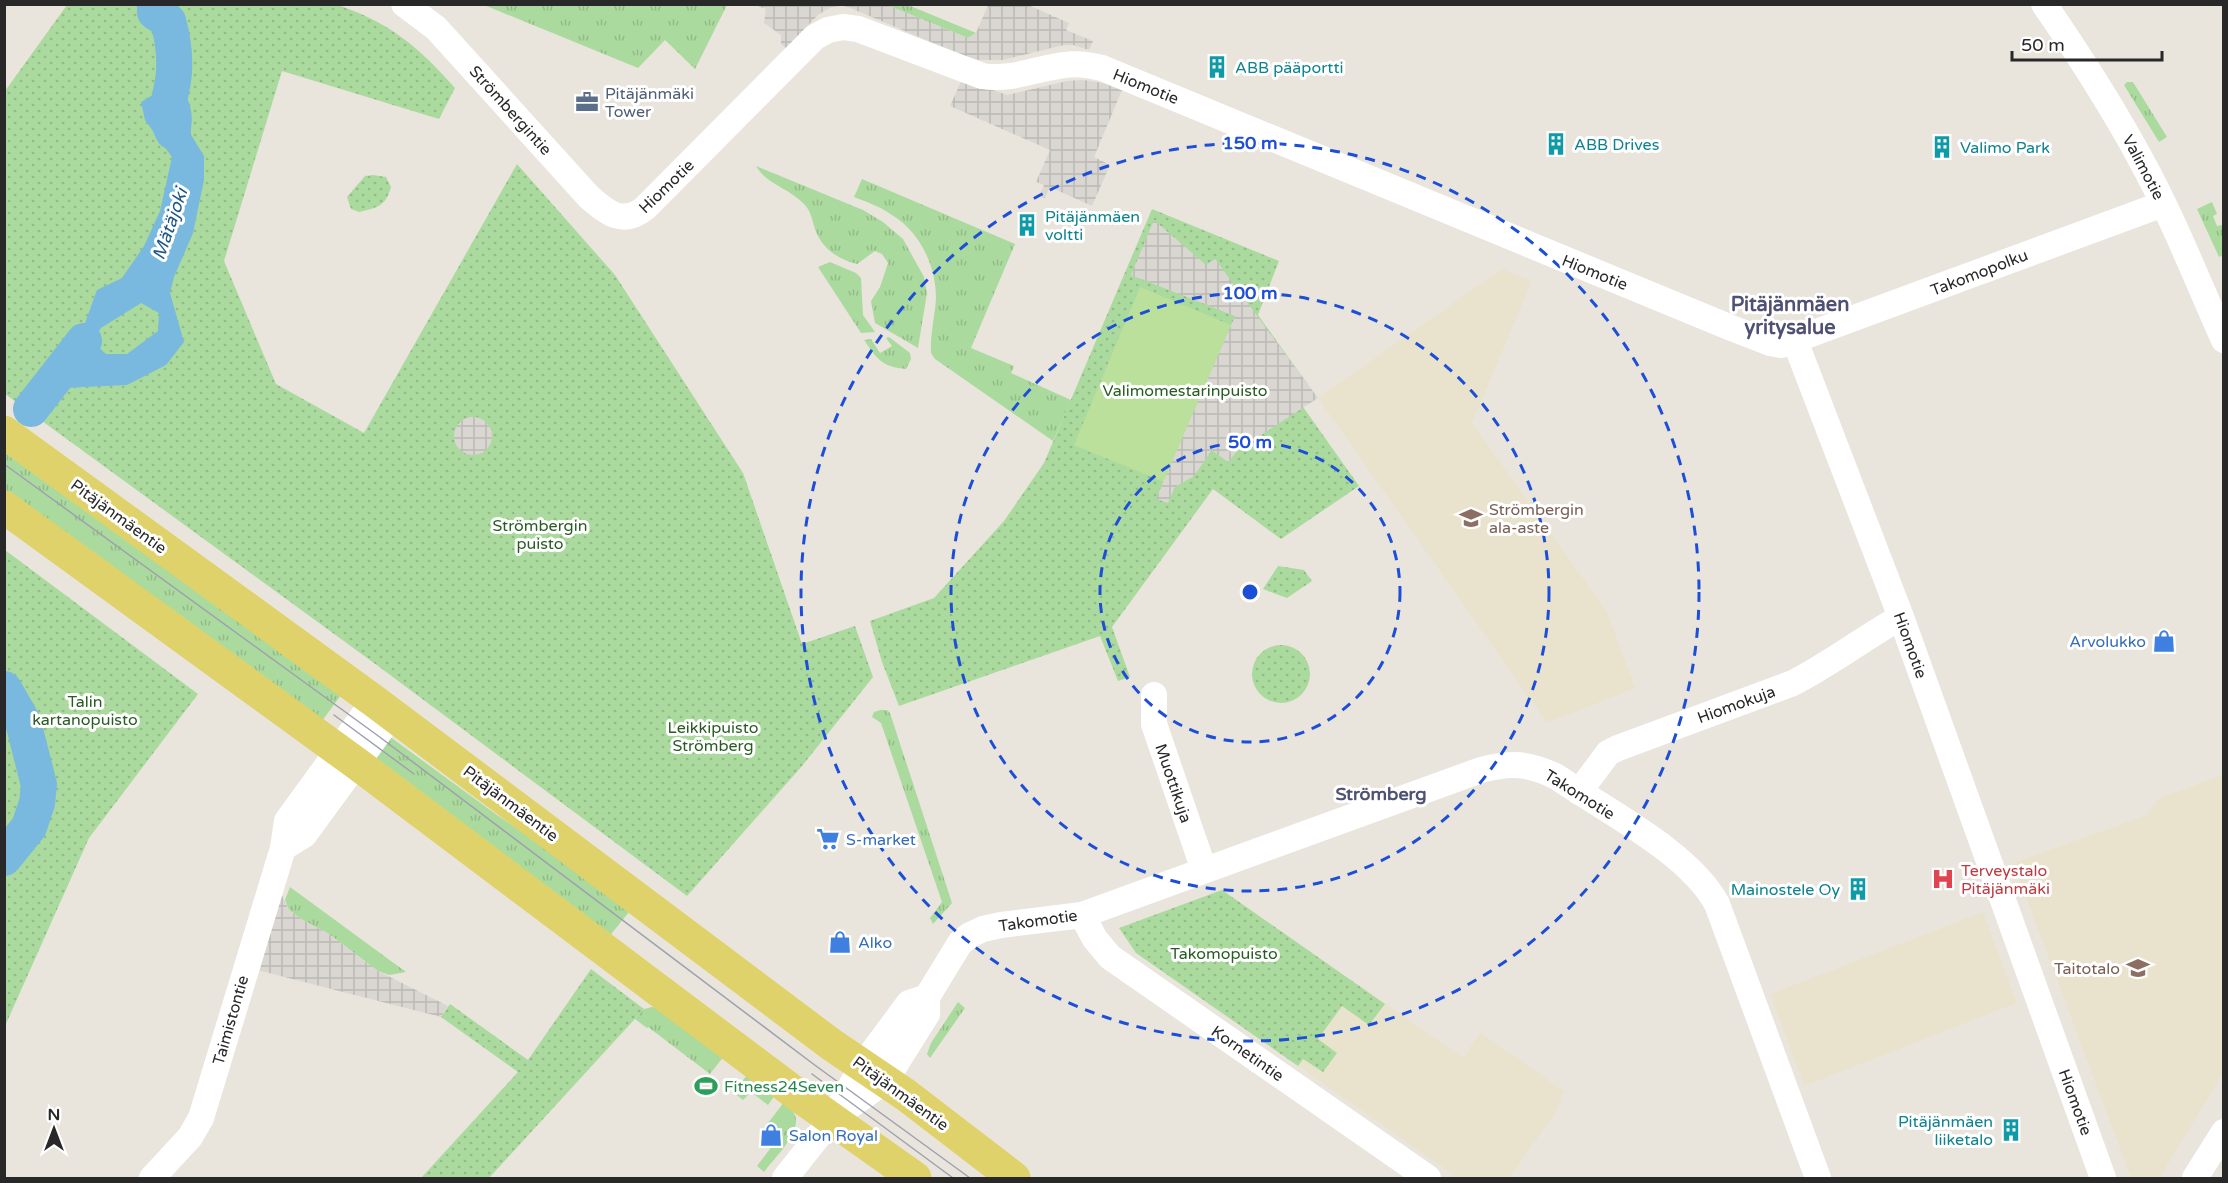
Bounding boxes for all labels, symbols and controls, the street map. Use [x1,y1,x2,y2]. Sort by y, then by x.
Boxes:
scale bar [2012,24,2162,62]
text: 50 m [2021,34,2065,56]
building icon: ABB pääportti [1204,54,1230,80]
place label: ABB pääportti [1235,58,1344,78]
street label: Strömbergintie [465,62,556,160]
street label: Hiomotie [1110,65,1181,109]
place label: Pitäjänmäki Tower [605,84,694,122]
office icon: Pitäjänmäki Tower [574,89,600,115]
building icon: ABB Drives [1543,131,1569,157]
text: 150 m [1222,132,1278,154]
street label: Valimotie [2118,132,2169,203]
building icon: Valimo Park [1929,134,1955,160]
place label: ABB Drives [1574,135,1659,155]
place label: Valimo Park [1960,138,2050,158]
street label: Hiomotie [635,156,699,218]
water label: Mätäjoki [148,183,193,263]
place label: Pitäjänmäen voltti [1045,207,1140,245]
building icon: Pitäjänmäen voltti [1014,212,1040,238]
street label: Takomopolku [1928,245,2031,301]
street label: Hiomotie [1559,251,1630,295]
text: 100 m [1222,282,1278,304]
district label: Pitäjänmäen yritysalue [1731,293,1849,340]
park label: Valimomestarinpuisto [1102,381,1268,401]
text: 50 m [1228,431,1272,453]
street label: Pitäjänmäentie [66,475,170,558]
place label: Strömbergin ala-aste [1489,500,1584,538]
school or university icon: Strömbergin ala-aste [1458,505,1484,531]
park label: Strömbergin puisto [493,516,587,554]
centre of rings [1240,582,1260,602]
street label: Hiomotie [1889,609,1931,681]
shop icon: Arvolukko [2151,628,2177,654]
place label: Arvolukko [2069,632,2146,652]
street label: Hiomokuja [1695,682,1778,728]
park label: Talin kartanopuisto [32,692,138,730]
park label: Leikkipuisto Strömberg [668,718,758,756]
street label: Muottikuja [1150,741,1196,826]
street label: Pitäjänmäentie [459,762,562,846]
street label: Takomotie [1541,765,1618,824]
district label: Strömberg [1335,783,1427,805]
supermarket icon: S-market [815,826,841,852]
place label: S-market [846,830,916,850]
place label: Terveystalo Pitäjänmäki [1961,861,2050,899]
hospital icon: Terveystalo Pitäjänmäki [1930,866,1956,892]
building icon: Mainostele Oy [1845,876,1871,902]
place label: Mainostele Oy [1731,880,1840,900]
street label: Takomotie [998,906,1079,936]
shop icon: Alko [827,929,853,955]
place label: Alko [858,933,892,953]
park label: Takomopuisto [1170,944,1278,964]
school or university icon: Taitotalo [2125,955,2151,981]
place label: Taitotalo [2054,959,2120,979]
street label: Taimistontie [209,973,253,1067]
street label: Kornetintie [1207,1021,1288,1086]
street label: Pitäjänmäentie [848,1052,952,1135]
street label: Hiomotie [2054,1066,2096,1138]
sports icon: Fitness24Seven [693,1073,719,1099]
place label: Fitness24Seven [724,1077,844,1097]
north arrow [24,1099,84,1159]
text: N [48,1105,60,1125]
place label: Pitäjänmäen liiketalo [1898,1112,1993,1150]
building icon: Pitäjänmäen liiketalo [1998,1117,2024,1143]
shop icon: Salon Royal [758,1122,784,1148]
place label: Salon Royal [789,1126,878,1146]

